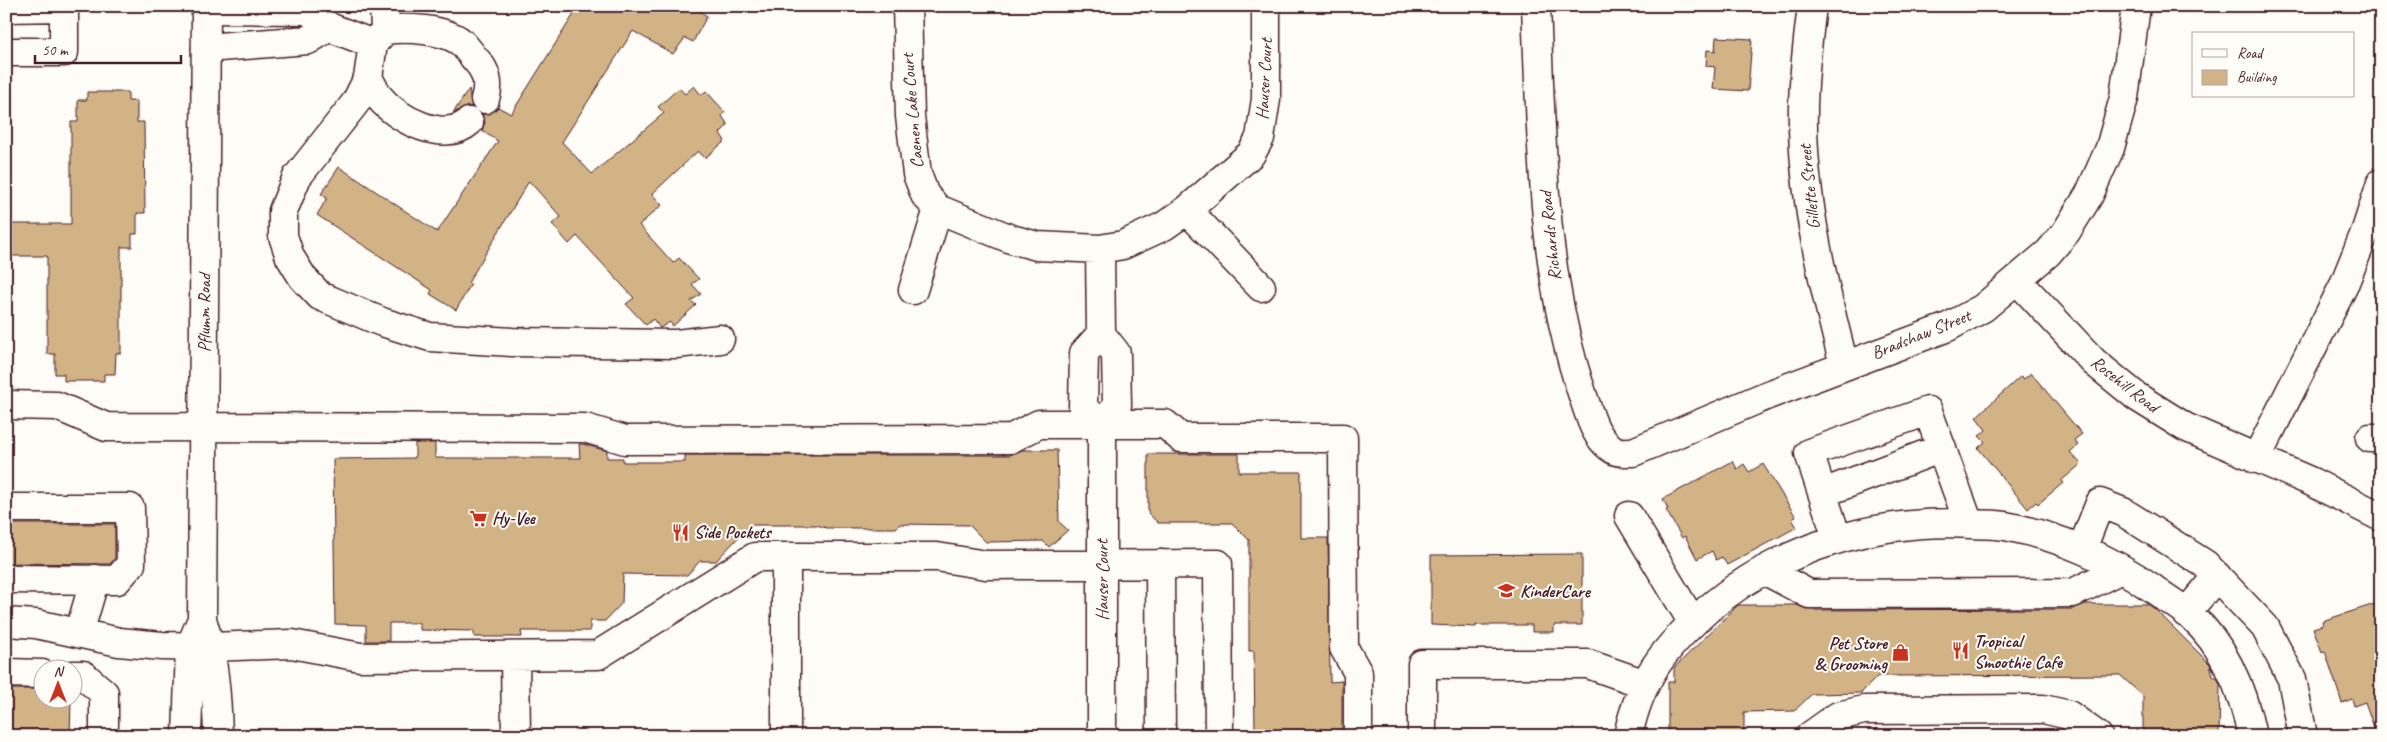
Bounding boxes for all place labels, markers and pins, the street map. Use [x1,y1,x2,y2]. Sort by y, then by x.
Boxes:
place label: Hy-Vee [492,507,537,529]
supermarket icon: Hy-Vee [468,508,488,528]
place label: Side Pockets [694,521,772,543]
restaurant icon: Side Pockets [670,522,690,542]
place label: KinderCare [1520,580,1592,602]
school or university icon: KinderCare [1496,581,1516,601]
place label: Tropical Smoothie Cafe [1974,630,2064,673]
place label: Pet Store & Grooming [1815,632,1889,675]
restaurant icon: Tropical Smoothie Cafe [1950,641,1970,661]
shop icon: Pet Store & Grooming [1891,643,1911,663]

